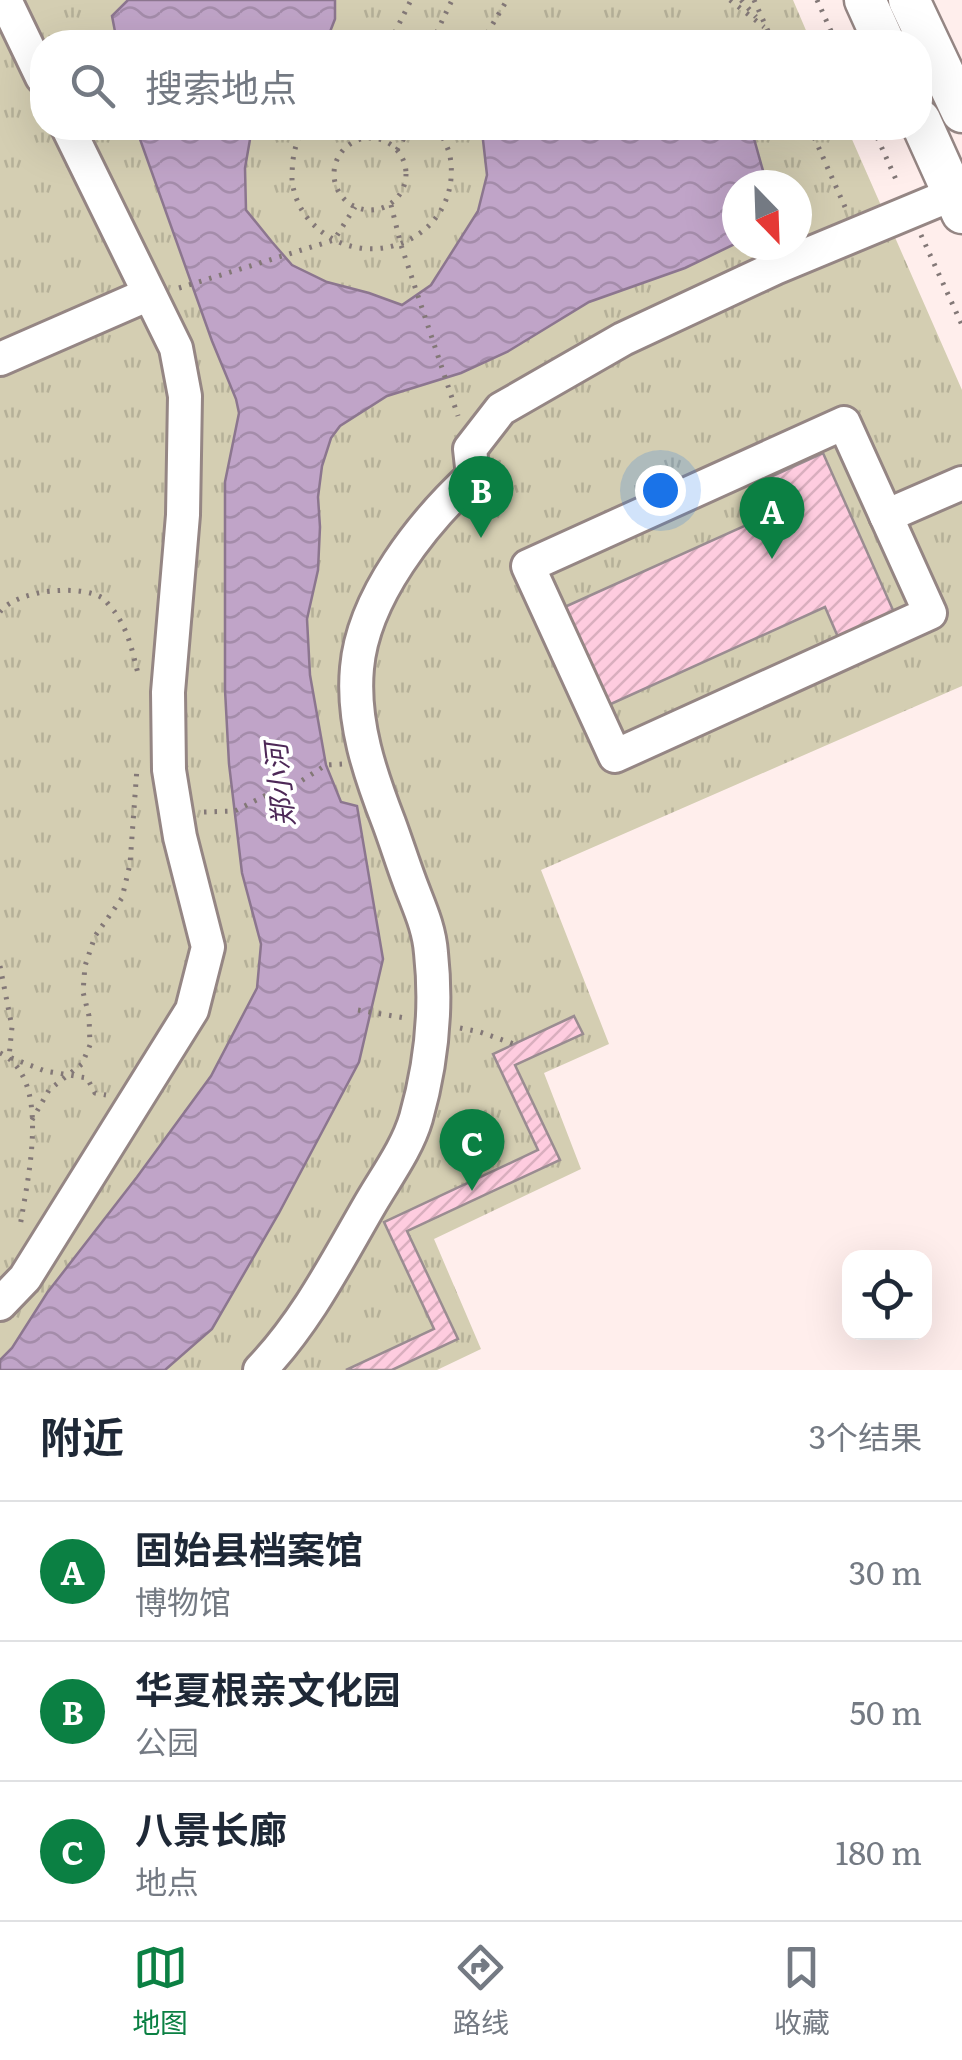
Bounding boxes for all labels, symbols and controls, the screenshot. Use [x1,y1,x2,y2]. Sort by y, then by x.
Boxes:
search box [30,30,932,140]
text: 搜索地点 [145,57,297,114]
icon: search [65,58,120,113]
north arrow [722,170,812,260]
pin: B [448,456,514,538]
your location [635,465,686,516]
pin: A [740,476,804,559]
water label: 郑小河 [252,736,303,829]
pin: C [440,1108,504,1191]
map controls [842,1250,932,1340]
button: locate [842,1250,932,1340]
text: 附近 [40,1404,124,1466]
text: 3个结果 [809,1411,922,1459]
text: 固始县档案馆 [135,1519,363,1576]
text: A [60,1547,85,1595]
text: 30 m [849,1547,922,1595]
text: 博物馆 [135,1576,231,1624]
text: 华夏根亲文化园 [135,1659,401,1716]
text: B [61,1687,84,1735]
text: 50 m [850,1687,922,1735]
text: 公园 [135,1716,199,1764]
text: 八景长廊 [135,1799,287,1856]
text: C [61,1827,84,1875]
text: 180 m [835,1827,922,1875]
text: 地点 [135,1856,199,1904]
tab: 地图 [132,1940,188,2042]
tab: 路线 [453,1940,509,2042]
tab: 收藏 [774,1940,830,2042]

